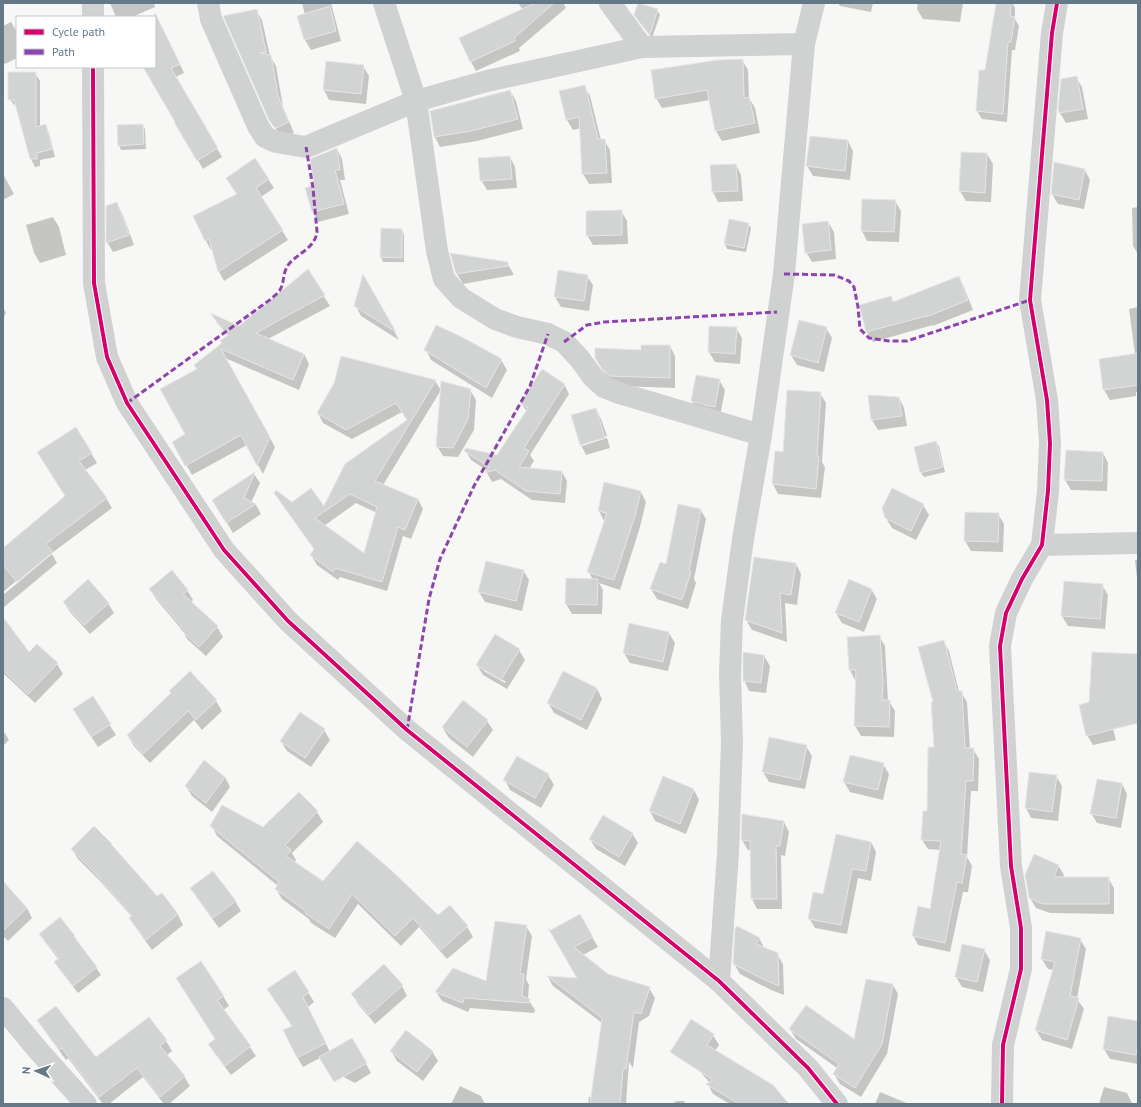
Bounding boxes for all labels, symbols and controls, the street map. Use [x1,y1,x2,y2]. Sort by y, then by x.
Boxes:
legend [16,16,156,68]
text: Cycle path [52,24,105,39]
text: Path [52,44,75,59]
north arrow [16,1051,56,1091]
text: N [19,1066,33,1074]

